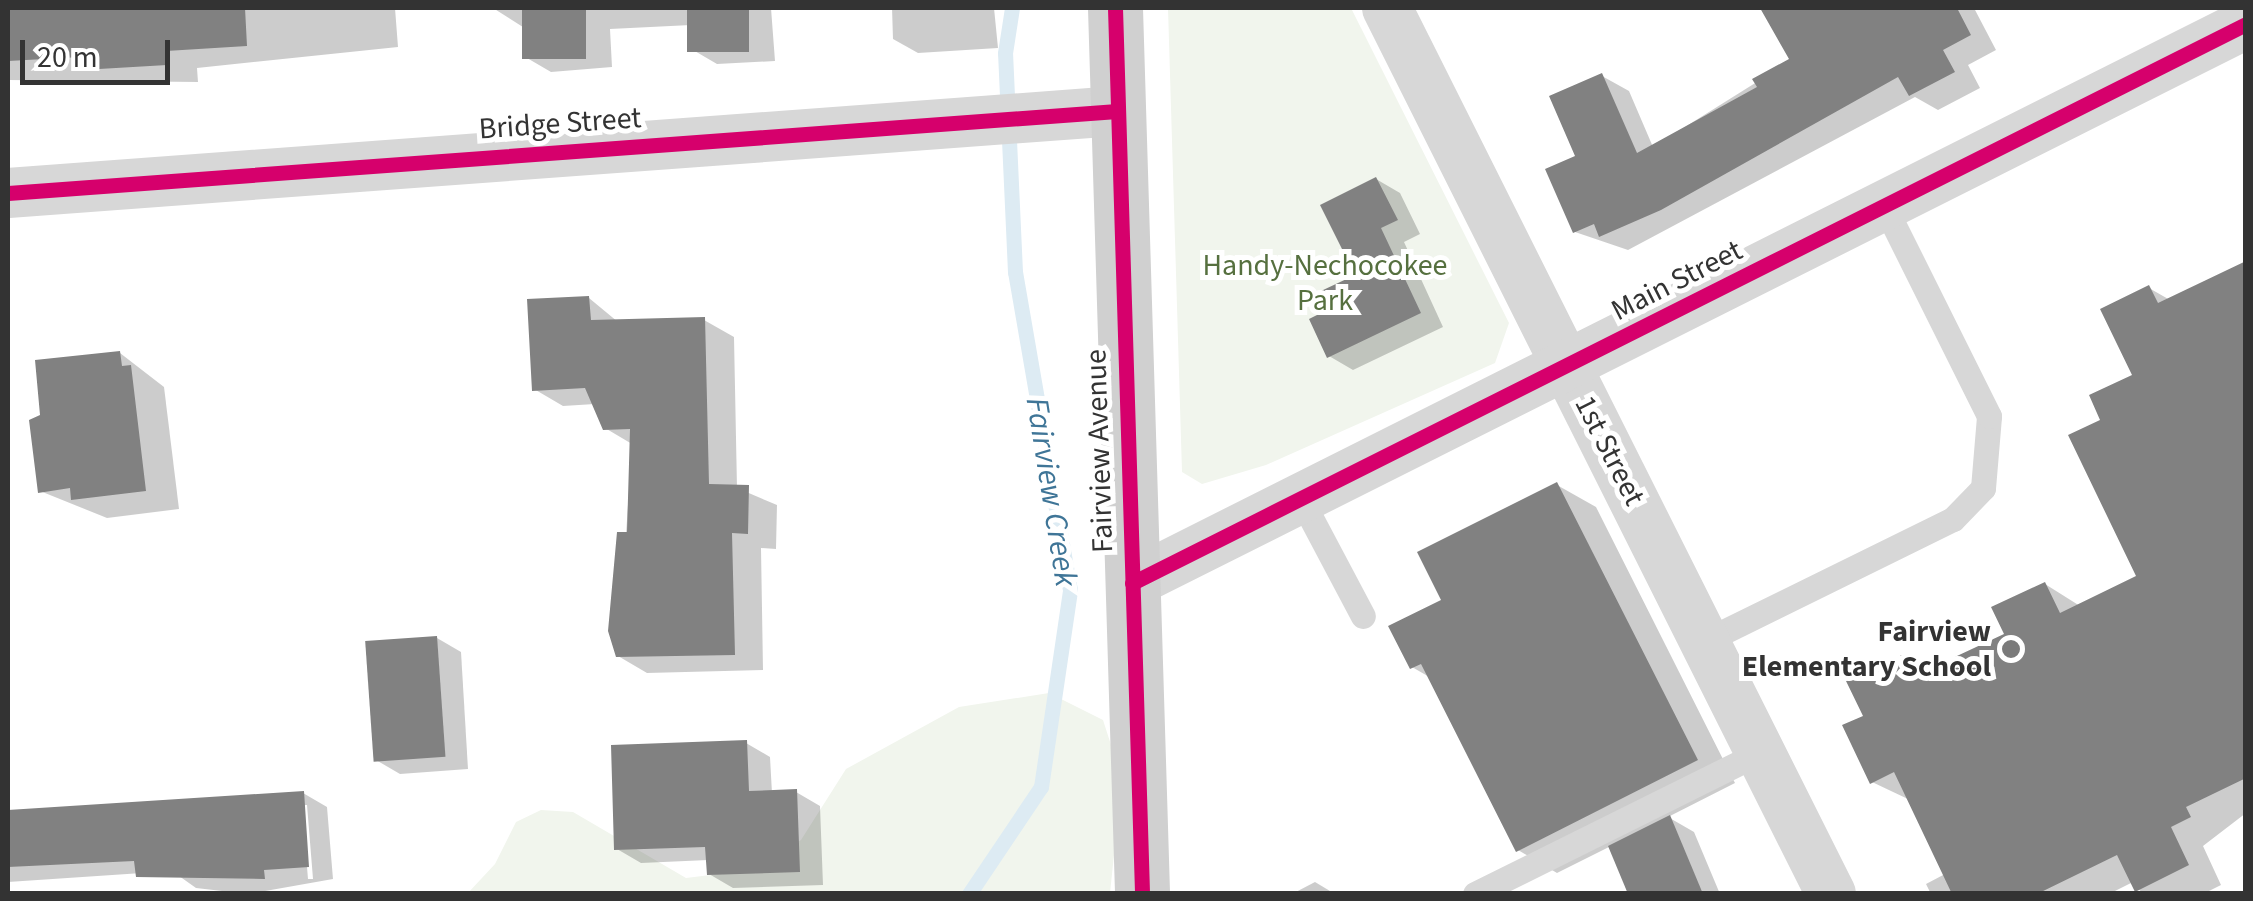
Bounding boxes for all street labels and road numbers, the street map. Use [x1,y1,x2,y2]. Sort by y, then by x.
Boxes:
street label: Bridge Street [478,100,642,148]
street label: Main Street [1606,233,1748,329]
street label: Fairview Avenue [1078,348,1122,554]
street label: 1st Street [1566,390,1652,512]

